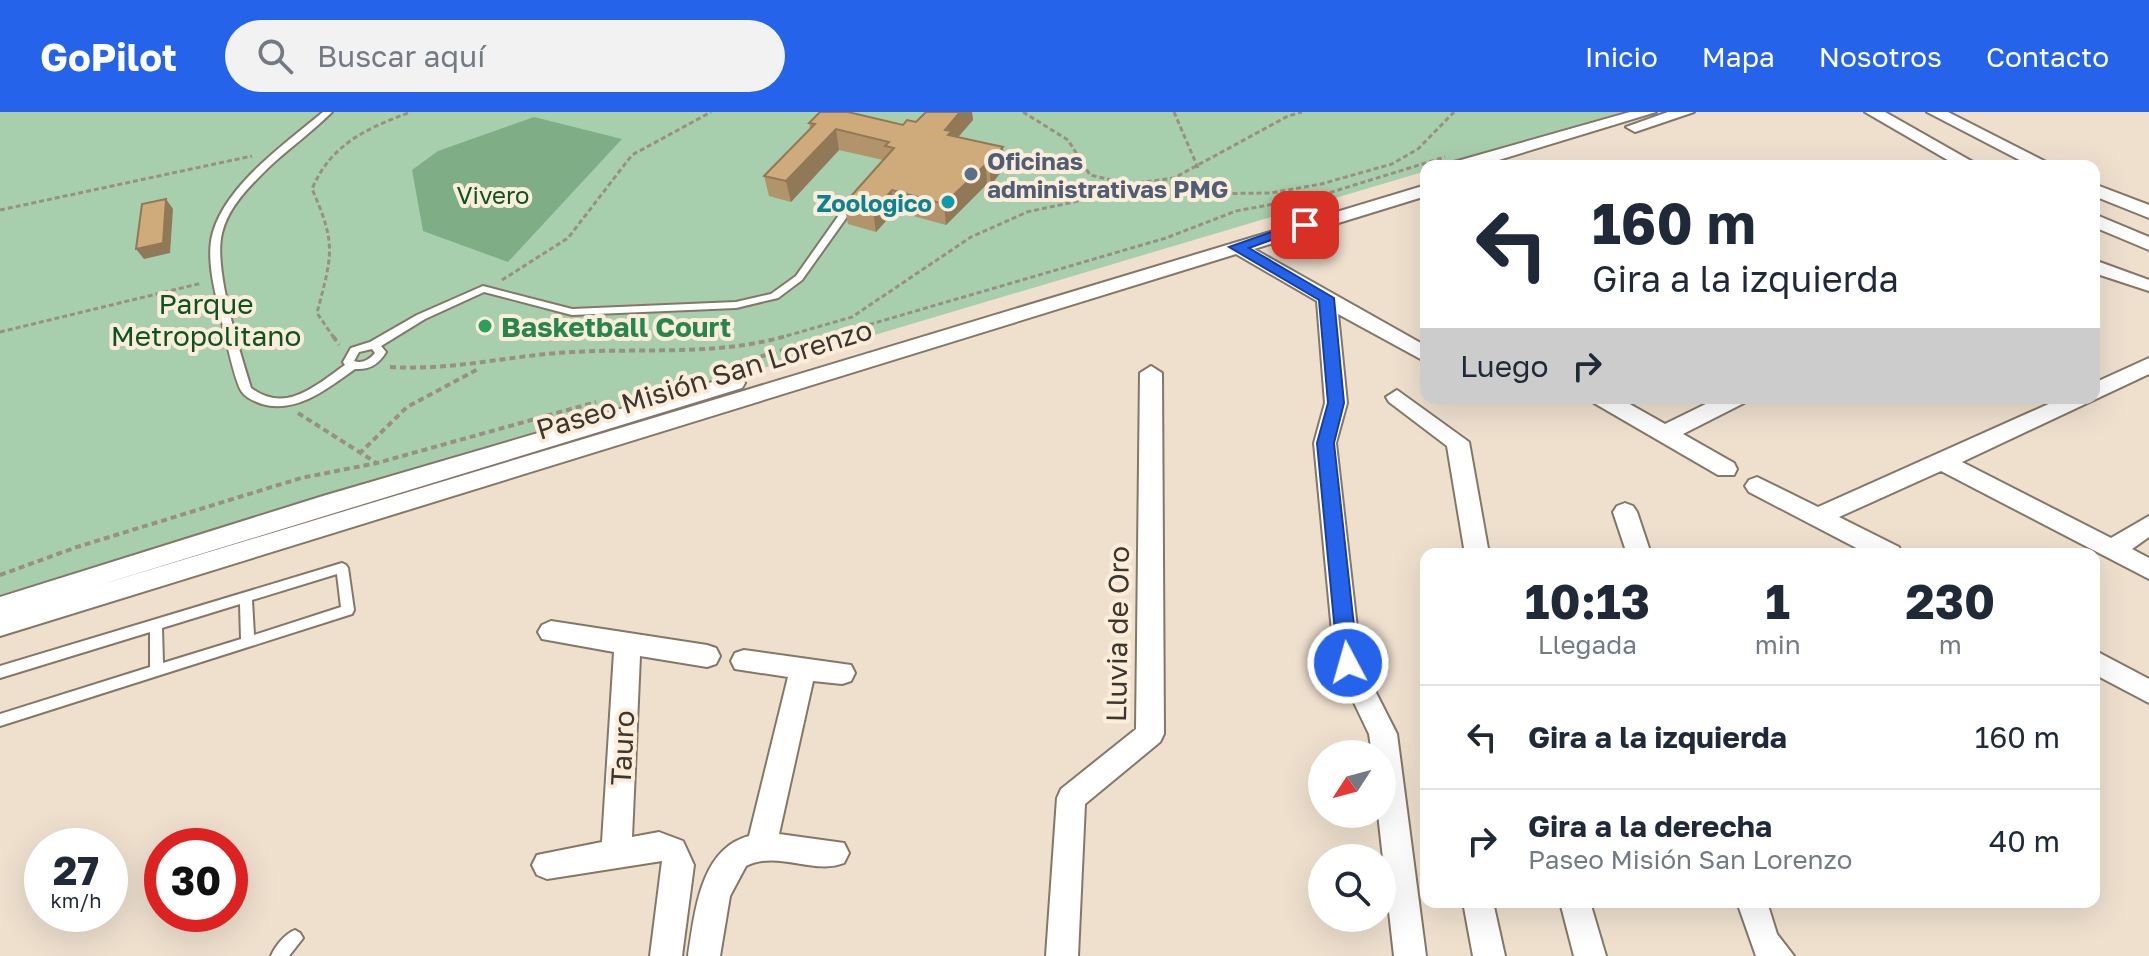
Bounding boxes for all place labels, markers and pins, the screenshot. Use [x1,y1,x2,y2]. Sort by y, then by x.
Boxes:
place label: Oficinas administrativas PMG [987,146,1228,203]
marker: Oficinas administrativas PMG [962,165,980,183]
place label: Zoologico [816,188,932,217]
pin [1271,191,1339,259]
marker: Zoologico [939,193,957,211]
place label: Basketball Court [501,310,731,343]
marker: Basketball Court [476,317,494,335]

